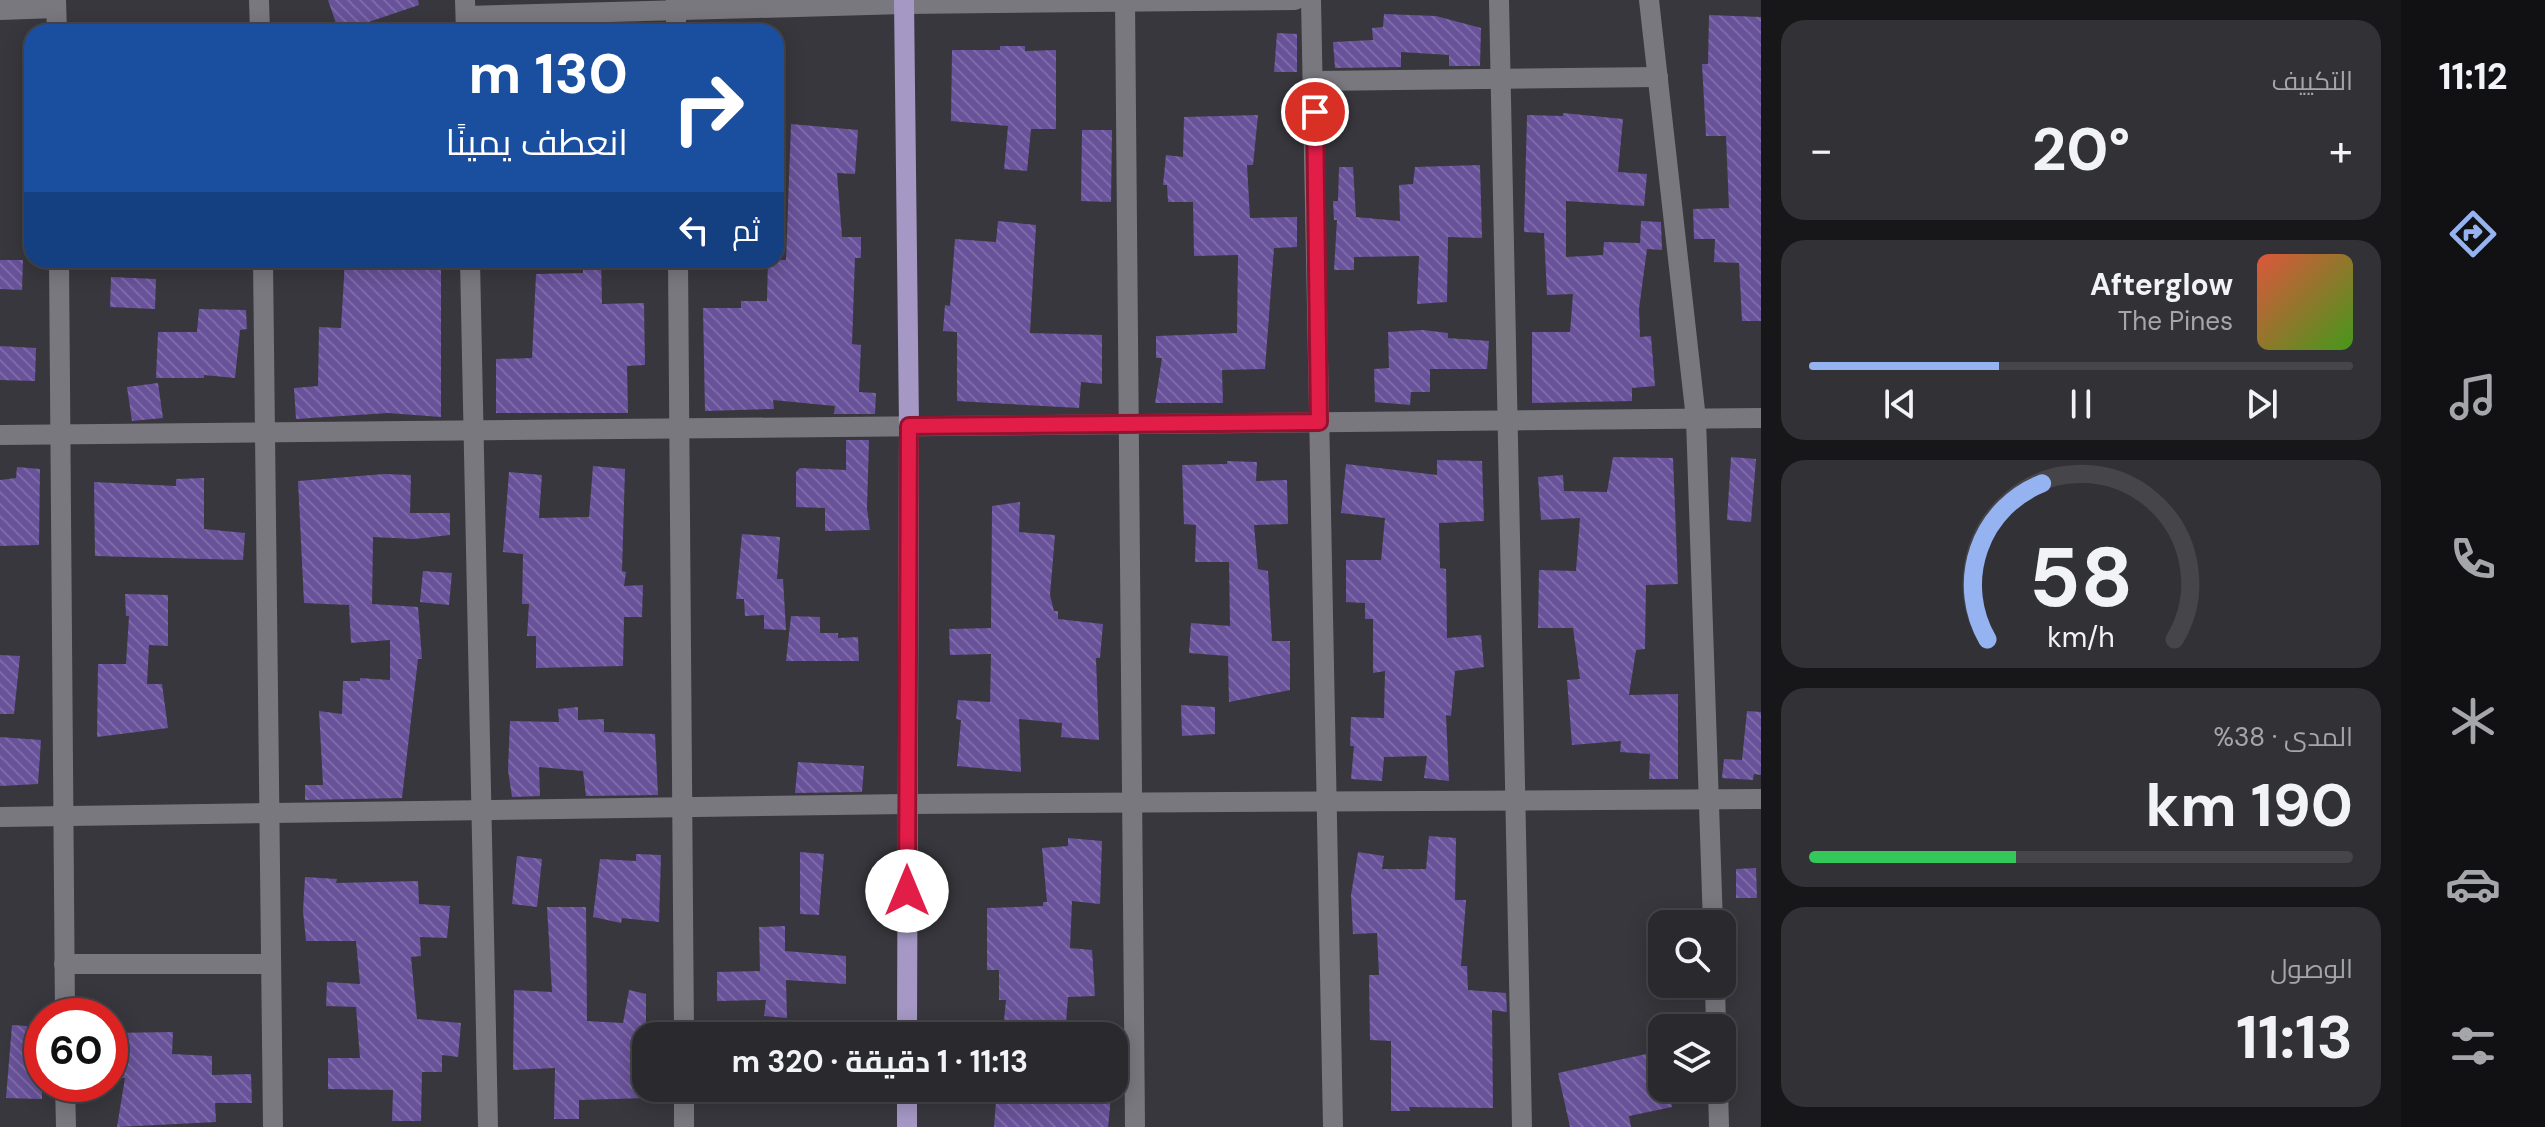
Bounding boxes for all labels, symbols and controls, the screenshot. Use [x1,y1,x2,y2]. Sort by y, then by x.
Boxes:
text: 130 m [469,37,628,110]
text: 11:12 [2438,53,2508,100]
icon: right [656,56,760,160]
text: التكييف [2271,64,2353,98]
pin [1281,78,1349,146]
icon: arrive [1293,90,1337,134]
text: 20° [2032,110,2130,189]
text: انعطف يمينًا [446,119,628,166]
text: − [1809,121,1833,179]
text: + [2329,121,2353,179]
icon: directions [2445,206,2501,262]
icon: left [672,208,716,252]
text: ثم [732,211,760,250]
text: Afterglow [2090,265,2233,304]
text: The Pines [2118,304,2233,338]
icon: music [2445,369,2501,425]
icon: previous [1878,382,1922,426]
icon: pause [2059,382,2103,426]
icon: next [2240,382,2284,426]
text: 58 [2029,522,2133,631]
icon: phone [2445,531,2501,587]
text: km/h [2047,619,2115,656]
icon: climate [2445,693,2501,749]
text: المدى · 38% [2213,720,2353,754]
text: 190 km [2146,766,2353,845]
position arrow [865,849,949,933]
icon: car [2445,856,2501,912]
map controls [1648,910,1736,1102]
button: search [1648,910,1736,998]
text: الوصول [2270,952,2353,986]
speed limit sign: 60 [24,998,128,1102]
text: 11:13 [2236,998,2353,1077]
button: layers [1648,1014,1736,1102]
icon: filters [2445,1018,2501,1074]
text: 11:13 · 1 دقيقة · 320 m [732,1042,1028,1081]

